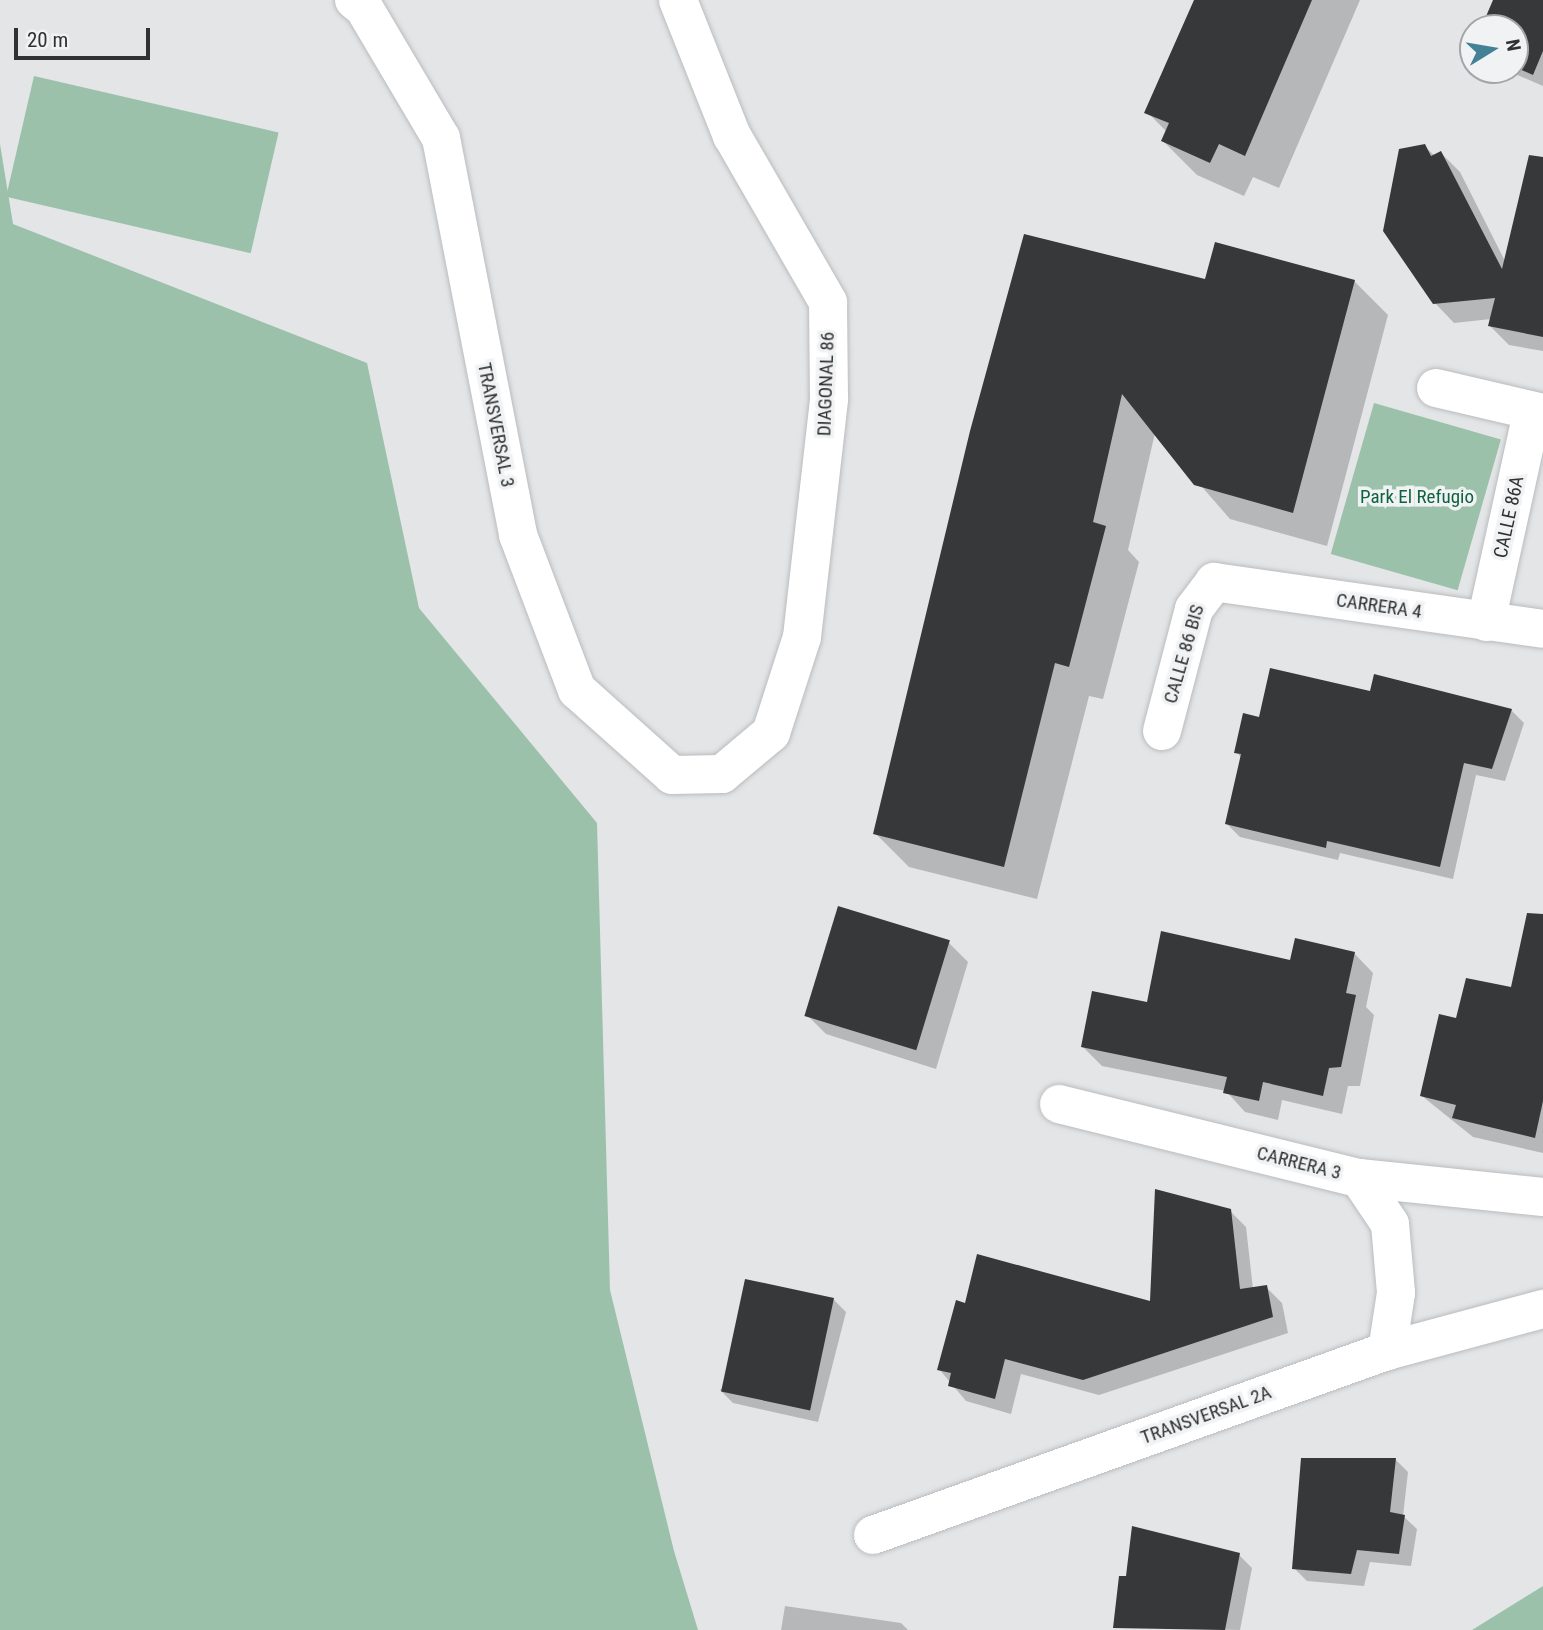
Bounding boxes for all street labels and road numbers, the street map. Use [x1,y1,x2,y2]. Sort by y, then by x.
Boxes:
street label: DIAGONAL 86 [813,331,839,437]
street label: TRANSVERSAL 3 [473,361,519,489]
street label: CALLE 86A [1489,474,1529,560]
street label: CARRERA 4 [1335,589,1423,623]
street label: CALLE 86 BIS [1159,602,1209,706]
street label: CARRERA 3 [1254,1142,1344,1184]
street label: TRANSVERSAL 2A [1138,1381,1274,1449]

